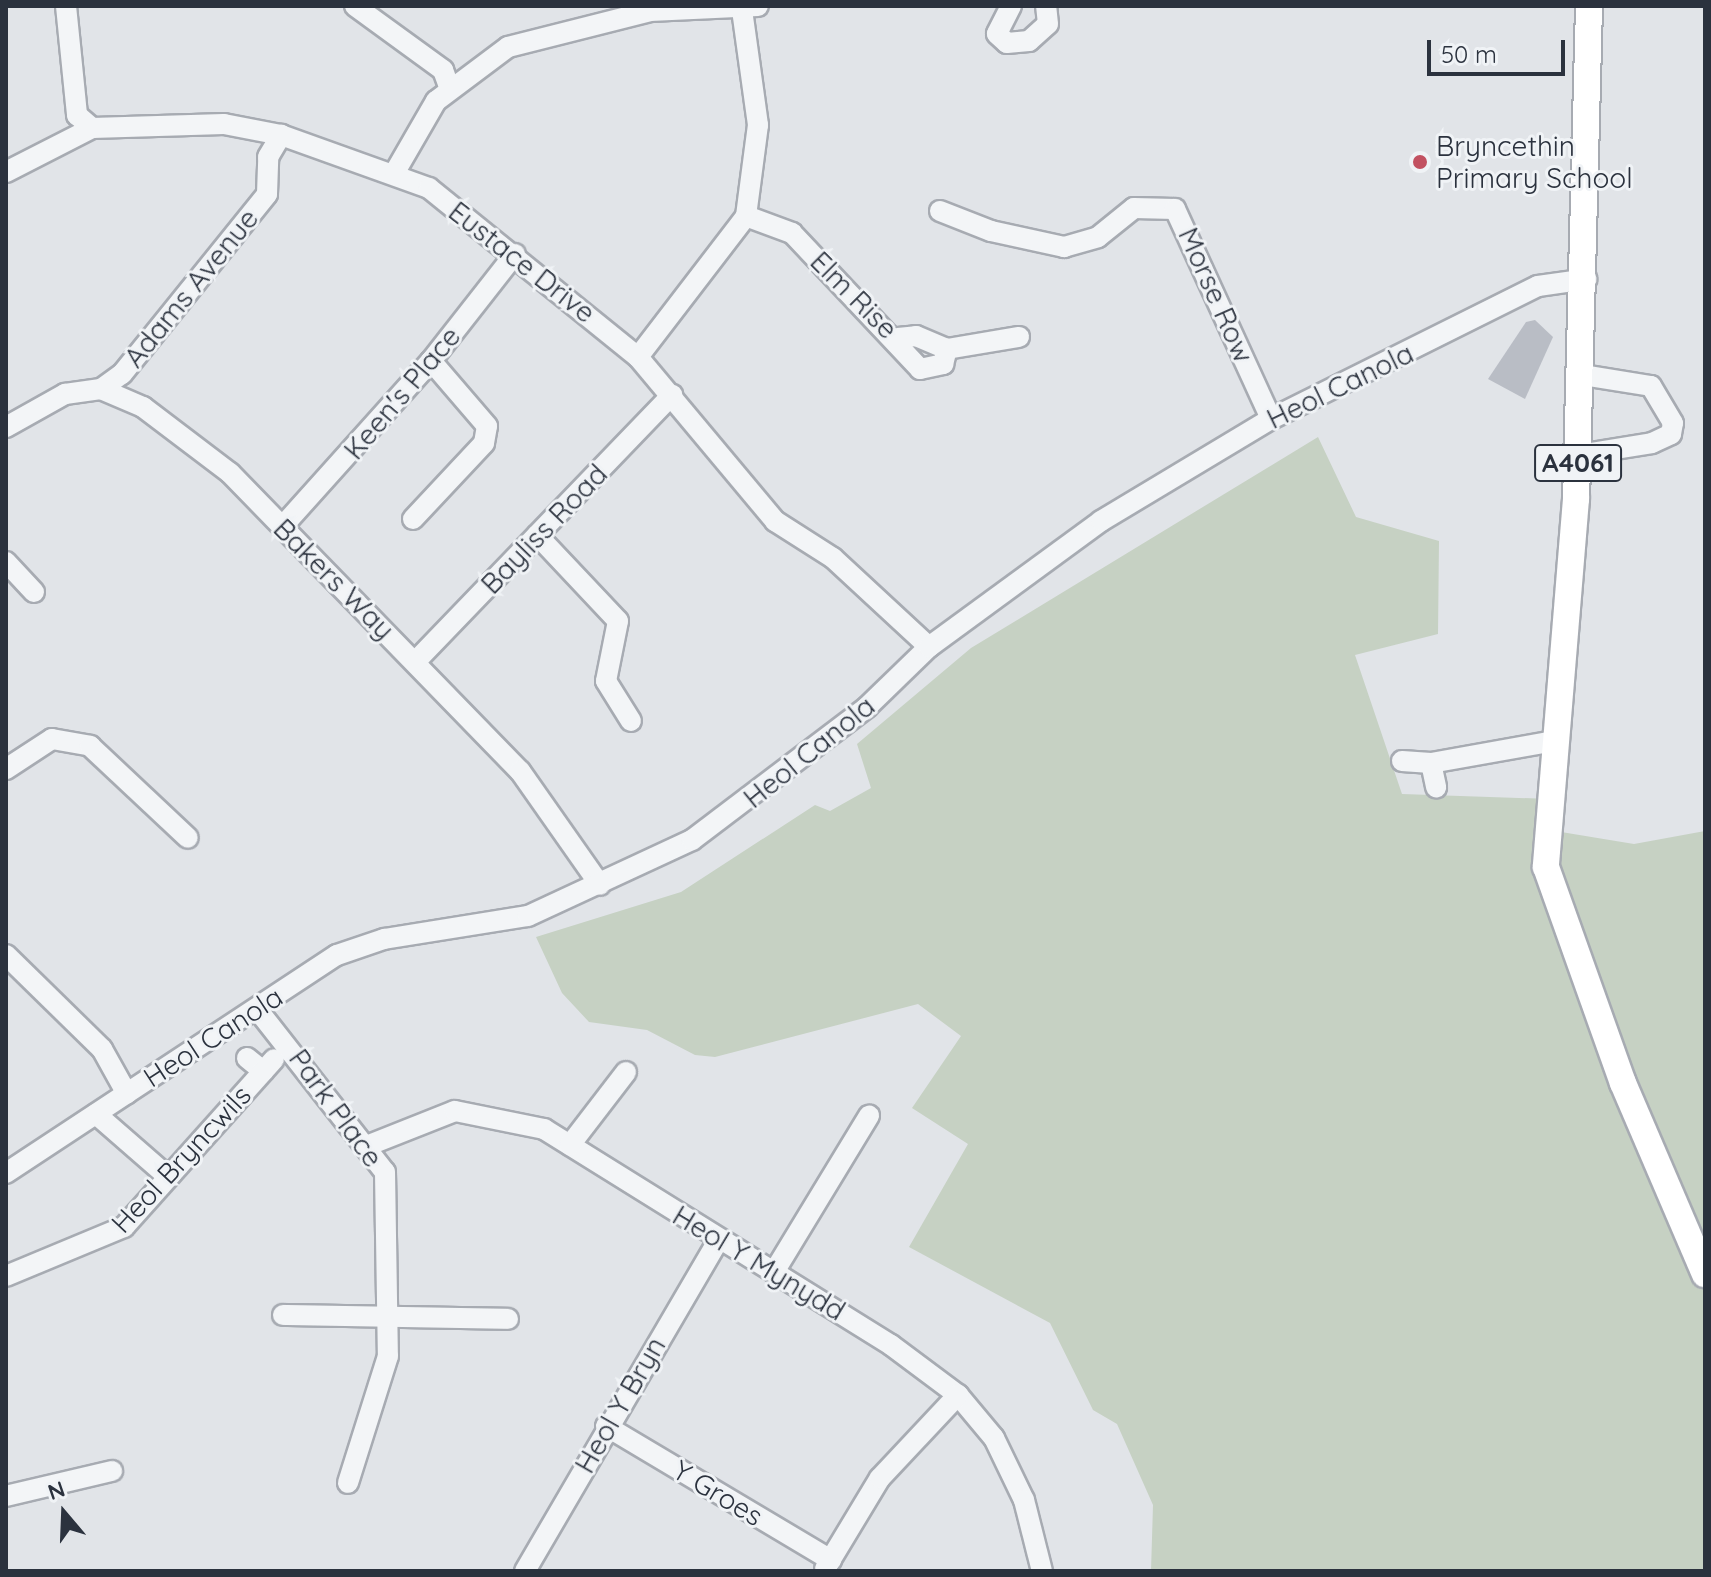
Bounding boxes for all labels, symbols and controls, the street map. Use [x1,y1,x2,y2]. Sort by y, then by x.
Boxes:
scale bar [1431,24,1569,74]
text: 50 m [1441,39,1497,69]
place label: Bryncethin Primary School [1436,129,1633,195]
marker: Bryncethin Primary School [1411,153,1429,171]
street label: Eustace Drive [442,194,602,330]
street label: Adams Avenue [117,202,265,374]
street label: Morse Row [1171,222,1261,368]
street label: Elm Rise [804,245,904,345]
street label: Keen's Place [337,320,467,466]
street label: Heol Canola [1261,336,1419,436]
road number: A4061 [1534,441,1622,485]
street label: Bayliss Road [474,457,614,601]
street label: Bakers Way [267,512,401,646]
street label: Heol Canola [737,689,881,815]
street label: Heol Canola [137,980,289,1094]
street label: Park Place [282,1043,390,1173]
street label: Heol Bryncwils [104,1078,258,1240]
street label: Heol Y Mynydd [667,1198,851,1328]
street label: Heol Y Bryn [568,1331,672,1479]
street label: Y Groes [667,1453,769,1533]
north arrow [24,1473,104,1553]
text: N [44,1474,68,1506]

